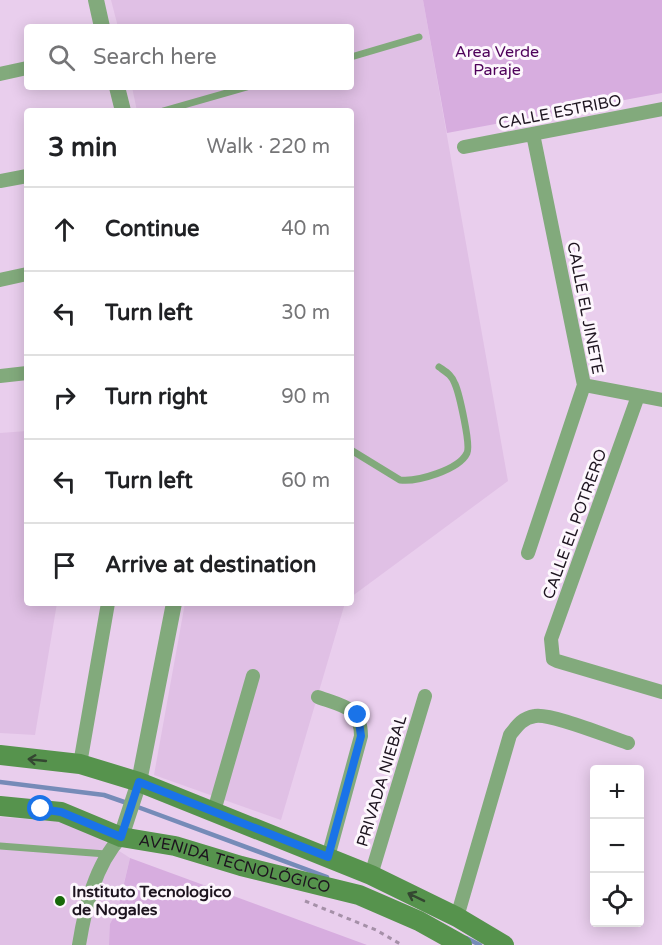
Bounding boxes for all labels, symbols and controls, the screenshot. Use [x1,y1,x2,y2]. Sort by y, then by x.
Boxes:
search box [24,24,354,90]
icon: search [45,41,78,74]
park label: Area Verde Paraje [455,42,539,80]
text: Search here [93,44,217,70]
street label: CALLE ESTRIBO [497,90,623,134]
text: 3 min [48,132,117,163]
text: Walk · 220 m [207,135,330,159]
icon: ahead [48,213,81,246]
text: Continue [105,216,200,242]
text: 40 m [281,217,330,241]
street label: CALLE EL JINETE [562,240,608,376]
icon: left [48,297,81,330]
text: Turn left [105,300,193,326]
text: 30 m [281,301,330,325]
icon: right [48,381,81,414]
text: Turn right [105,384,207,410]
text: 90 m [281,385,330,409]
street label: CALLE EL POTRERO [539,446,611,602]
icon: left [48,465,81,498]
text: Turn left [105,468,193,494]
text: 60 m [281,469,330,493]
icon: arrive [48,549,81,582]
text: Arrive at destination [105,552,316,578]
route end [344,701,370,727]
street label: PRIVADA NIEBAL [352,713,412,849]
one-way arrow [28,754,48,765]
map controls [590,765,644,927]
button: + [590,765,644,819]
route start [27,795,53,821]
button: − [590,819,644,873]
street label: AVENIDA TECNOLÓGICO [137,830,332,898]
button: locate [590,873,644,927]
place label: Instituto Tecnologico de Nogales [72,882,232,920]
one-way arrow [408,891,426,902]
marker: Instituto Tecnologico de Nogales [53,894,67,908]

